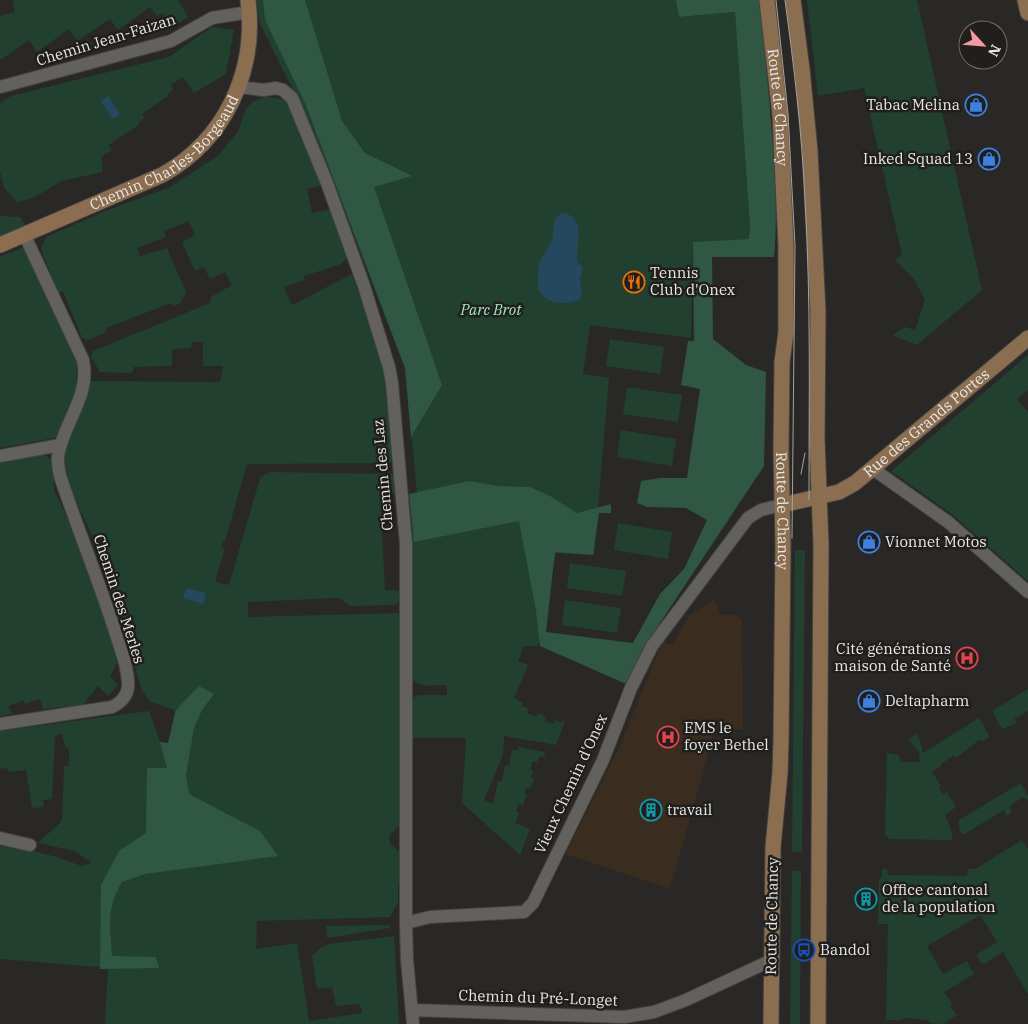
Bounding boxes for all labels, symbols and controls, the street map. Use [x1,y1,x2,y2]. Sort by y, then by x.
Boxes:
street label: Chemin Jean-Faizan [34,9,178,70]
north arrow [958,20,1008,70]
text: N [984,42,1005,60]
street label: Route de Chancy [764,48,792,167]
street label: Chemin Charles-Borgeaud [86,92,243,214]
shop icon: Tabac Melina [964,93,988,117]
place label: Tabac Melina [866,95,960,114]
shop icon: Inked Squad 13 [977,147,1001,171]
place label: Inked Squad 13 [863,149,973,168]
place label: Tennis Club d'Onex [650,263,735,299]
restaurant icon: Tennis Club d'Onex [622,270,646,294]
park label: Parc Brot [459,300,522,319]
street label: Rue des Grands Portes [859,364,993,481]
street label: Chemin des Laz [368,418,397,532]
street label: Route de Chancy [772,452,793,570]
shop icon: Vionnet Motos [857,530,881,554]
street label: Chemin des Merles [90,532,149,666]
place label: Vionnet Motos [885,532,986,551]
place label: Cité générations maison de Santé [834,639,951,675]
hospital icon: Cité générations maison de Santé [955,646,979,670]
shop icon: Deltapharm [857,689,881,713]
place label: Deltapharm [885,691,969,710]
street label: Vieux Chemin d'Onex [530,711,611,857]
place label: EMS le foyer Bethel [684,718,769,754]
hospital icon: EMS le foyer Bethel [656,725,680,749]
building icon: travail [639,798,663,822]
place label: travail [667,800,712,819]
street label: Route de Chancy [761,857,782,975]
place label: Office cantonal de la population [882,880,996,916]
building icon: Office cantonal de la population [854,887,878,911]
bus stop icon: Bandol [792,938,816,962]
place label: Bandol [820,940,870,959]
street label: Chemin du Pré-Longet [458,985,618,1010]

